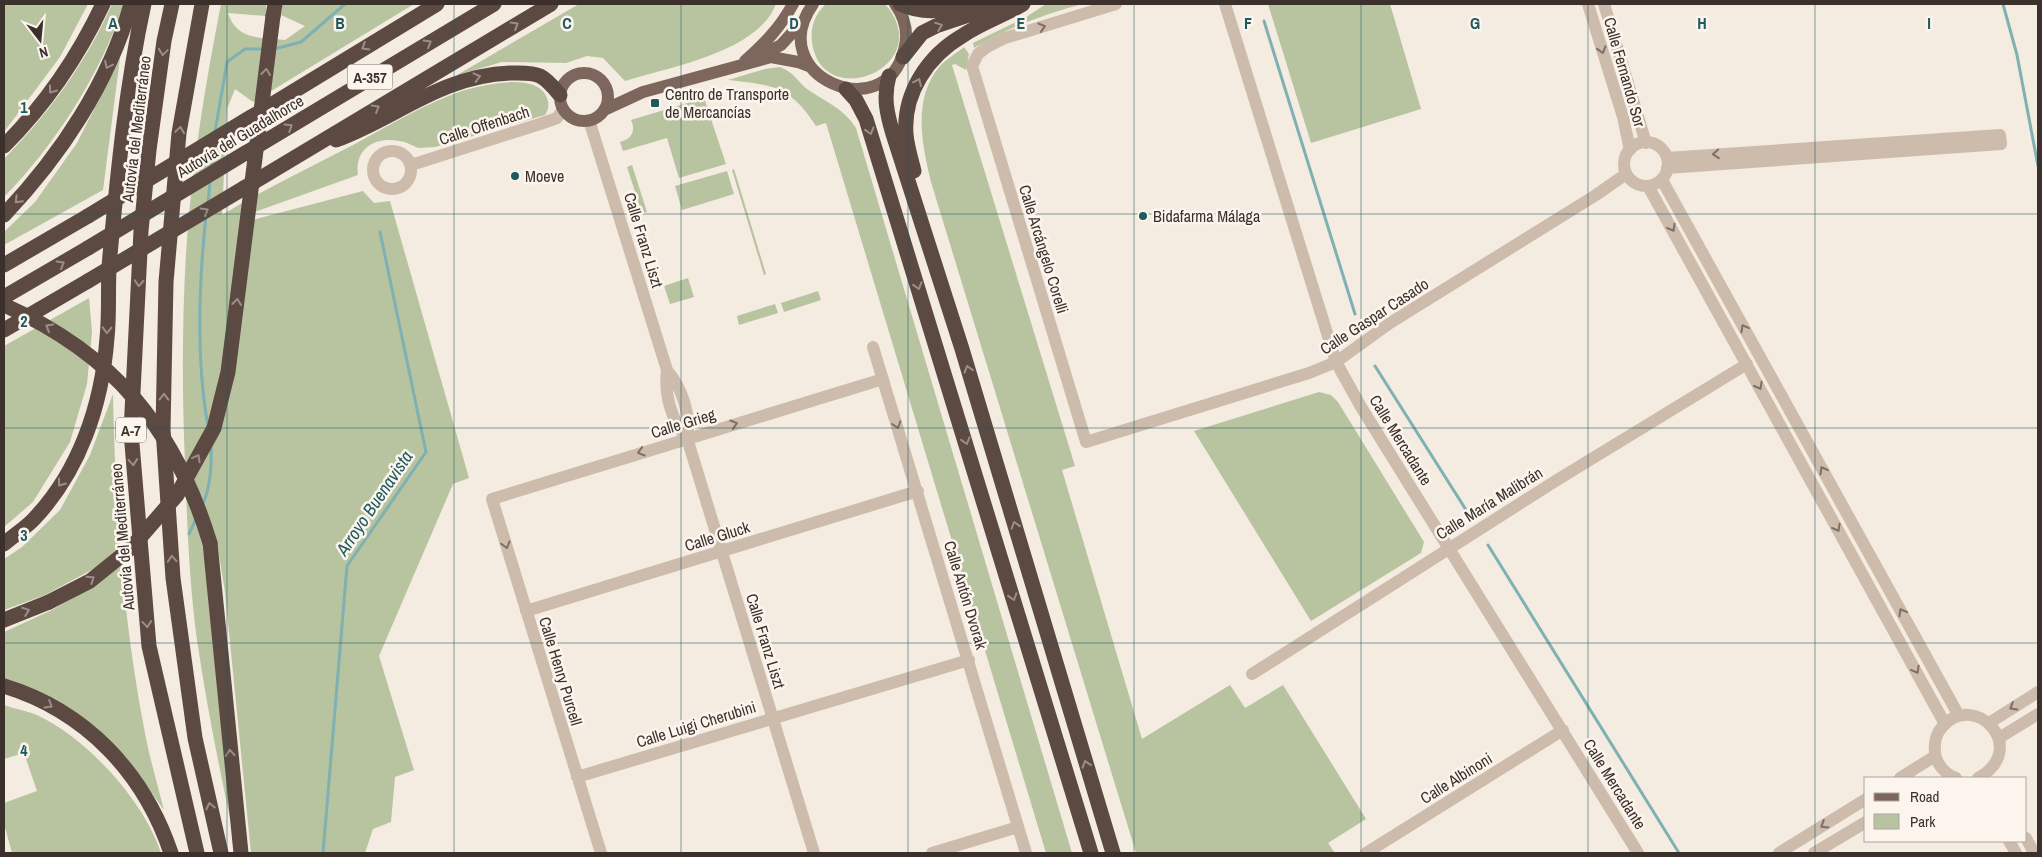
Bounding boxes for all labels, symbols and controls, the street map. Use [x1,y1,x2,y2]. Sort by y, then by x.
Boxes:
text: A [108,12,118,34]
text: B [335,12,345,34]
text: C [562,12,572,34]
text: D [789,12,799,34]
text: E [1017,12,1026,34]
text: F [1244,12,1252,34]
text: G [1470,12,1480,34]
text: H [1697,12,1707,34]
text: I [1927,12,1931,34]
north arrow [15,15,65,65]
street label: Calle Fernando Sor [1599,15,1651,130]
one-way arrow [510,22,519,32]
one-way arrow [934,22,942,32]
one-way arrow [1037,22,1046,32]
one-way arrow [423,39,432,49]
one-way arrow [361,40,370,50]
text: N [37,43,50,62]
one-way arrow [1597,46,1607,54]
one-way arrow [158,48,169,56]
street label: Autovía del Mediterráneo [116,55,156,204]
one-way arrow [104,60,114,69]
road number: A-357 [348,64,392,90]
one-way arrow [260,68,271,76]
one-way arrow [472,72,481,83]
one-way arrow [912,78,922,87]
place label: Centro de Transporte de Mercancías [665,83,789,123]
one-way arrow [49,85,58,94]
street label: Autovía del Guadalhorce [172,89,308,183]
text: 1 [20,96,28,118]
marker: Centro de Transporte de Mercancías [649,97,661,109]
street label: Calle Offenbach [436,100,532,150]
one-way arrow [370,105,379,115]
one-way arrow [283,123,292,133]
one-way arrow [174,126,185,134]
one-way arrow [864,126,874,134]
one-way arrow [1712,149,1720,160]
place label: Moeve [525,165,564,187]
marker: Moeve [509,170,521,182]
street label: Calle Arcángelo Corelli [1014,182,1074,316]
street label: Calle Franz Liszt [619,190,669,291]
one-way arrow [15,194,24,203]
place label: Bidafarma Málaga [1153,205,1261,227]
one-way arrow [199,208,208,218]
marker: Bidafarma Málaga [1137,210,1149,222]
one-way arrow [1665,223,1675,232]
one-way arrow [55,260,64,270]
street label: Calle Gaspar Casado [1315,273,1433,359]
one-way arrow [133,279,144,287]
one-way arrow [912,281,922,289]
one-way arrow [231,298,242,306]
text: 2 [20,310,28,332]
one-way arrow [46,323,55,333]
one-way arrow [1740,325,1750,334]
one-way arrow [102,326,113,334]
one-way arrow [964,365,974,374]
one-way arrow [1752,380,1762,389]
street label: Calle Mercadante [1364,391,1438,489]
one-way arrow [158,392,169,400]
street label: Calle Grieg [648,403,719,443]
road number: A-7 [116,418,146,442]
one-way arrow [729,420,738,430]
one-way arrow [892,421,902,429]
one-way arrow [960,437,970,445]
water label: Arroyo Buenavista [329,446,418,561]
one-way arrow [637,447,645,457]
one-way arrow [191,455,201,464]
one-way arrow [128,459,139,467]
street label: Calle María Malibrán [1432,461,1546,545]
street label: Autovía del Mediterráneo [105,463,139,612]
one-way arrow [1819,467,1829,476]
one-way arrow [58,477,67,487]
street label: Calle Gluck [682,516,753,556]
one-way arrow [1010,521,1020,529]
one-way arrow [1831,523,1841,532]
text: 3 [20,524,28,546]
street label: Calle Antón Dvorak [939,538,993,652]
one-way arrow [501,541,511,549]
one-way arrow [166,555,177,563]
one-way arrow [85,576,95,585]
street label: Calle Franz Liszt [741,591,791,692]
one-way arrow [1008,592,1018,600]
one-way arrow [21,607,30,617]
one-way arrow [1898,609,1908,618]
street label: Calle Henry Purcell [534,614,588,728]
one-way arrow [141,621,152,629]
one-way arrow [1909,665,1919,674]
street label: Calle Luigi Cherubini [634,695,758,753]
one-way arrow [43,698,52,708]
one-way arrow [2010,701,2019,711]
street label: Calle Mercadante [1578,735,1652,833]
text: 4 [20,739,28,761]
street label: Calle Albinoni [1416,747,1496,809]
one-way arrow [225,748,236,756]
one-way arrow [1082,761,1092,769]
legend [1864,777,2027,842]
text: Road [1910,786,1939,807]
one-way arrow [205,801,216,810]
text: Park [1910,811,1936,832]
one-way arrow [1821,819,1830,828]

